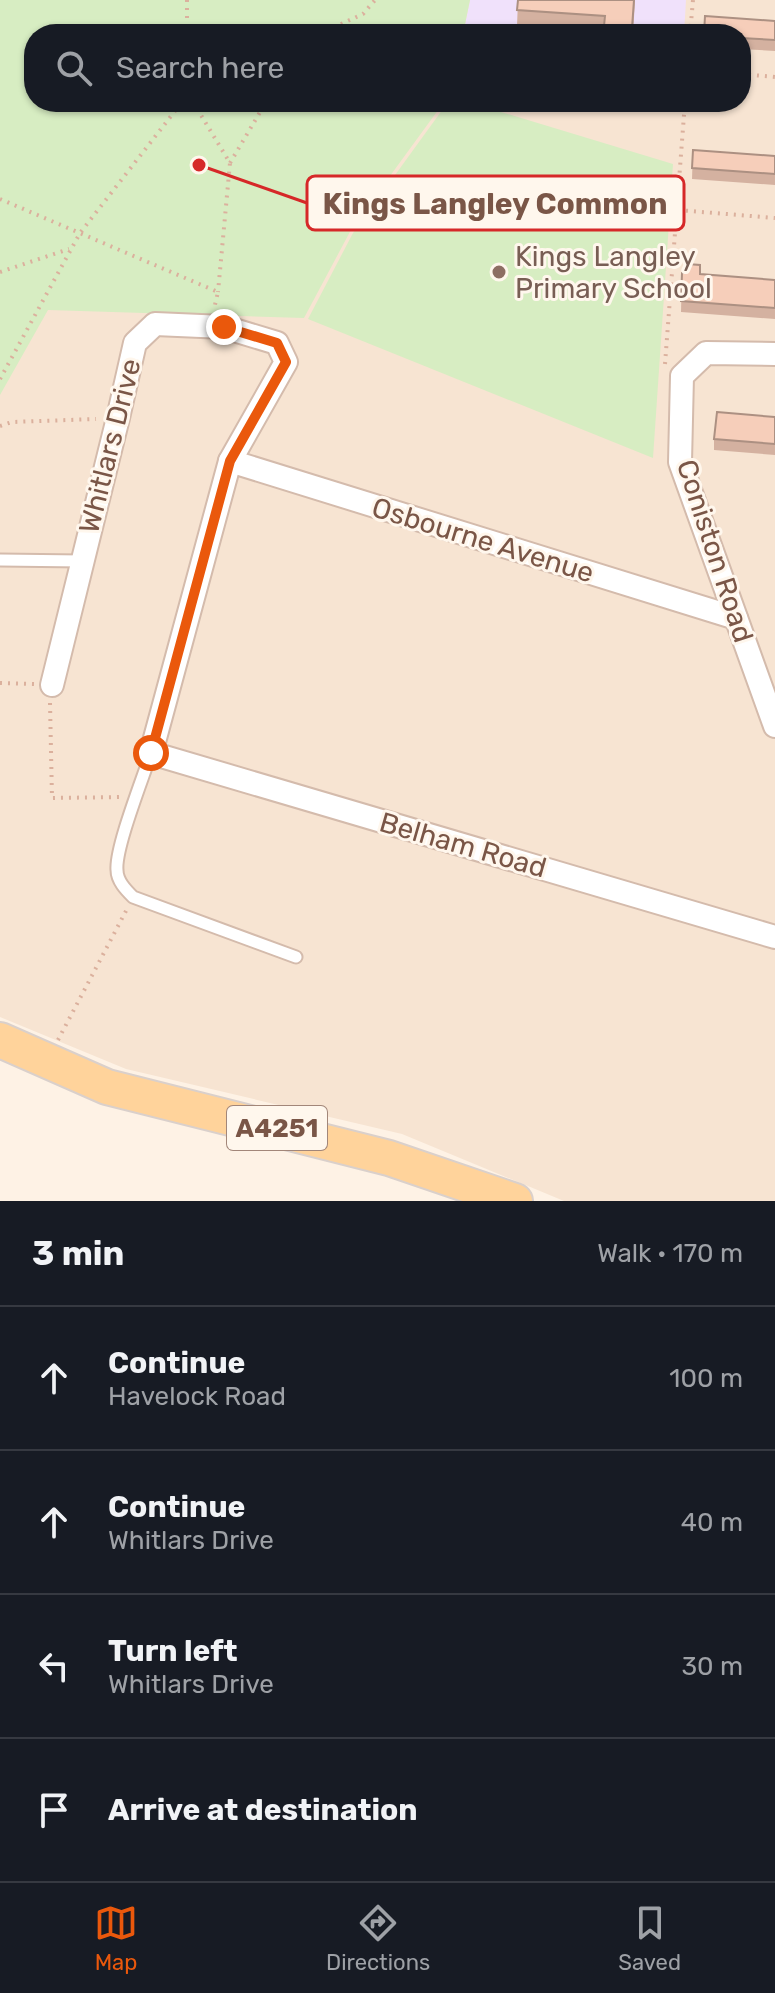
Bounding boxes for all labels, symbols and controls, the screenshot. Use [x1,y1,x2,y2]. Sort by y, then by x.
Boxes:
search box [24,24,751,112]
icon: search [52,46,96,90]
text: Search here [116,50,284,86]
callout: Kings Langley Common [307,176,684,230]
text: Kings Langley Common [323,186,667,222]
place label: Kings Langley Primary School [515,240,712,305]
marker: Kings Langley Primary School [490,263,508,281]
route end [206,309,242,345]
street label: Whitlars Drive [72,355,148,537]
street label: Coniston Road [670,456,760,646]
street label: Osbourne Avenue [368,491,598,589]
route start [133,735,169,771]
street label: Belham Road [376,805,550,885]
road number: A4251 [227,1106,327,1150]
text: 3 min [32,1233,124,1274]
text: Walk · 170 m [597,1238,743,1269]
text: Continue [108,1345,245,1381]
icon: ahead [32,1356,76,1400]
text: 100 m [669,1363,743,1394]
text: Havelock Road [108,1381,286,1412]
text: Continue [108,1489,245,1525]
icon: ahead [32,1500,76,1544]
text: 40 m [681,1507,743,1538]
text: Whitlars Drive [108,1525,274,1556]
text: Turn left [108,1633,238,1669]
icon: left [32,1644,76,1688]
text: 30 m [681,1651,743,1682]
text: Whitlars Drive [108,1669,274,1700]
icon: arrive [32,1788,76,1832]
text: Arrive at destination [108,1792,418,1828]
tab: Map [94,1901,138,1976]
tab: Directions [326,1901,430,1976]
tab: Saved [618,1901,681,1976]

